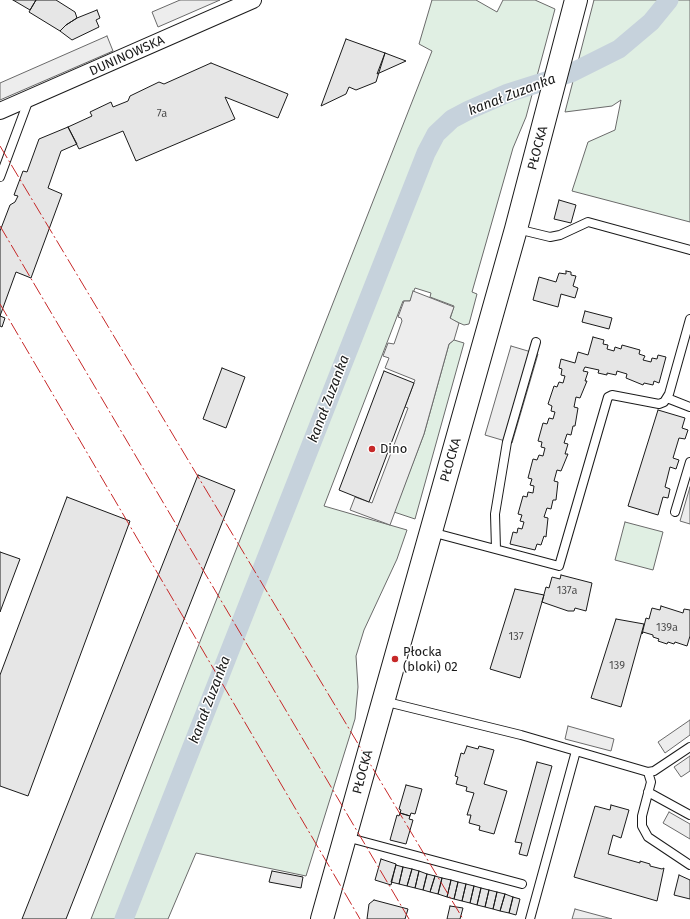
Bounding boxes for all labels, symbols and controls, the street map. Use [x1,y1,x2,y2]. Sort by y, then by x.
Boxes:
street label: DUNINOWSKA [87,33,167,79]
water label: kanał Zuzanka [466,71,558,119]
house number: 7a [157,107,167,121]
street label: PŁOCKA [525,124,551,172]
water label: kanał Zuzanka [305,353,353,445]
street label: PŁOCKA [437,436,465,484]
place label: Dino [380,441,407,457]
marker: Dino [367,444,377,454]
house number: 137a [557,584,577,598]
house number: 139a [656,621,678,635]
house number: 137 [508,630,524,644]
place label: Płocka (bloki) 02 [403,644,458,675]
water label: kanał Zuzanka [186,654,234,746]
marker: Płocka (bloki) 02 [390,654,400,664]
house number: 139 [609,659,625,673]
street label: PŁOCKA [350,748,376,796]

